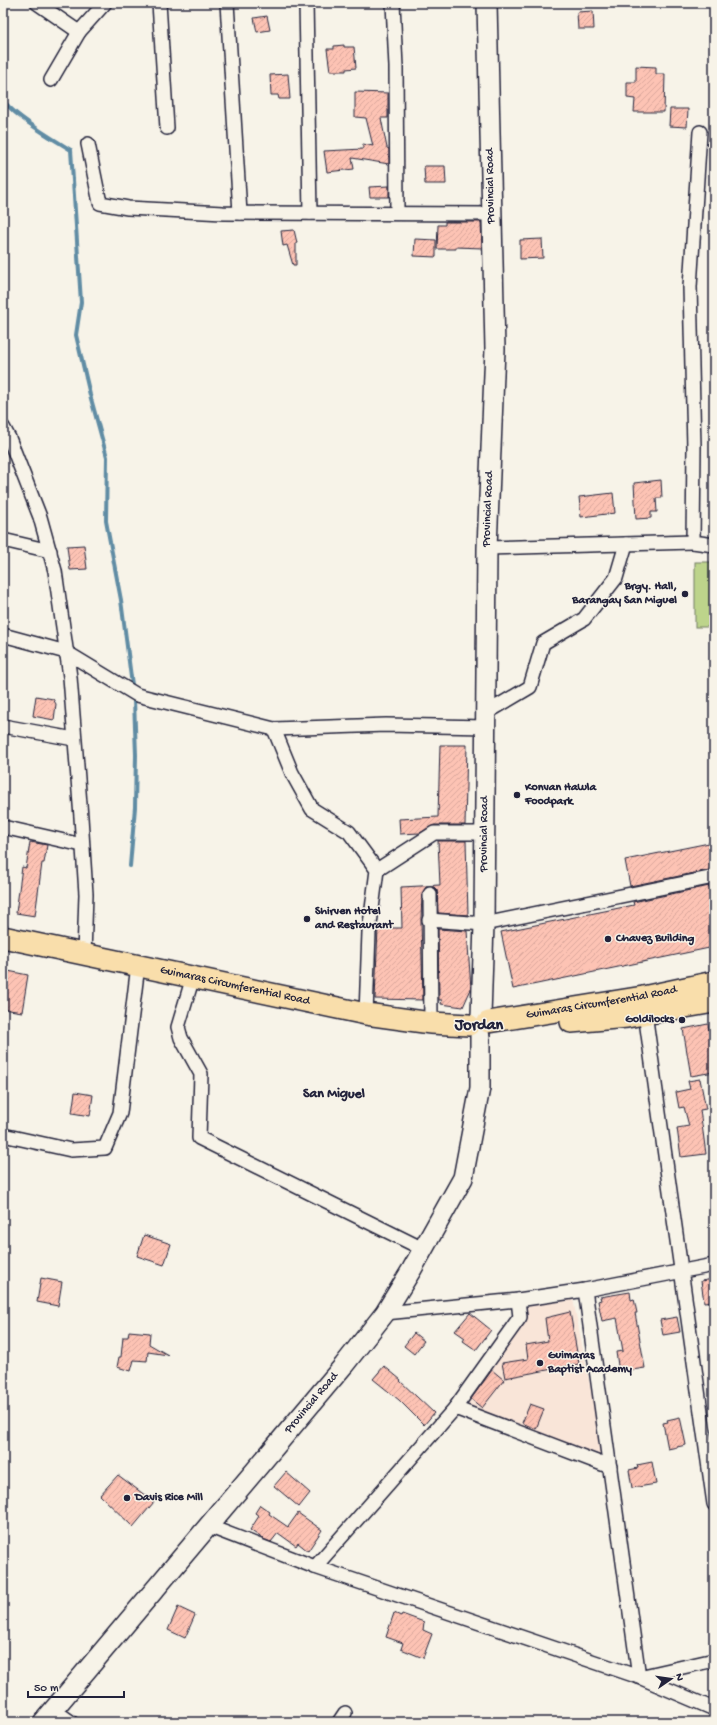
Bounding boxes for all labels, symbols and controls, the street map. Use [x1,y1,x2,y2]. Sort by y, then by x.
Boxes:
street label: Provincial Road [483,147,499,225]
street label: Provincial Road [480,470,497,548]
place label: Brgy. Hall, Barangay San Miguel [571,580,677,608]
marker: Brgy. Hall, Barangay San Miguel [680,589,690,599]
place label: Konvan Hawla Foodpark [524,781,597,809]
marker: Konvan Hawla Foodpark [512,790,522,800]
street label: Provincial Road [477,795,492,873]
place label: Shirven Hotel and Restaurant [314,905,394,933]
marker: Shirven Hotel and Restaurant [302,914,312,924]
place label: Chavez Building [615,932,695,946]
marker: Chavez Building [603,934,613,944]
street label: Guimaras Circumferential Road [159,963,312,1009]
street label: Guimaras Circumferential Road [525,983,679,1023]
place label: Goldilocks [625,1013,675,1027]
marker: Goldilocks [677,1015,687,1025]
district label: Jordan [454,1017,504,1036]
district label: San Miguel [303,1086,365,1103]
place label: Guimaras Baptist Academy [547,1349,632,1377]
marker: Guimaras Baptist Academy [535,1358,545,1368]
street label: Provincial Road [281,1369,342,1437]
place label: Davis Rice Mill [134,1491,203,1505]
marker: Davis Rice Mill [122,1493,132,1503]
north arrow [651,1659,691,1699]
text: N [672,1672,685,1682]
scale bar [28,1673,124,1699]
text: 50 m [34,1682,59,1696]

